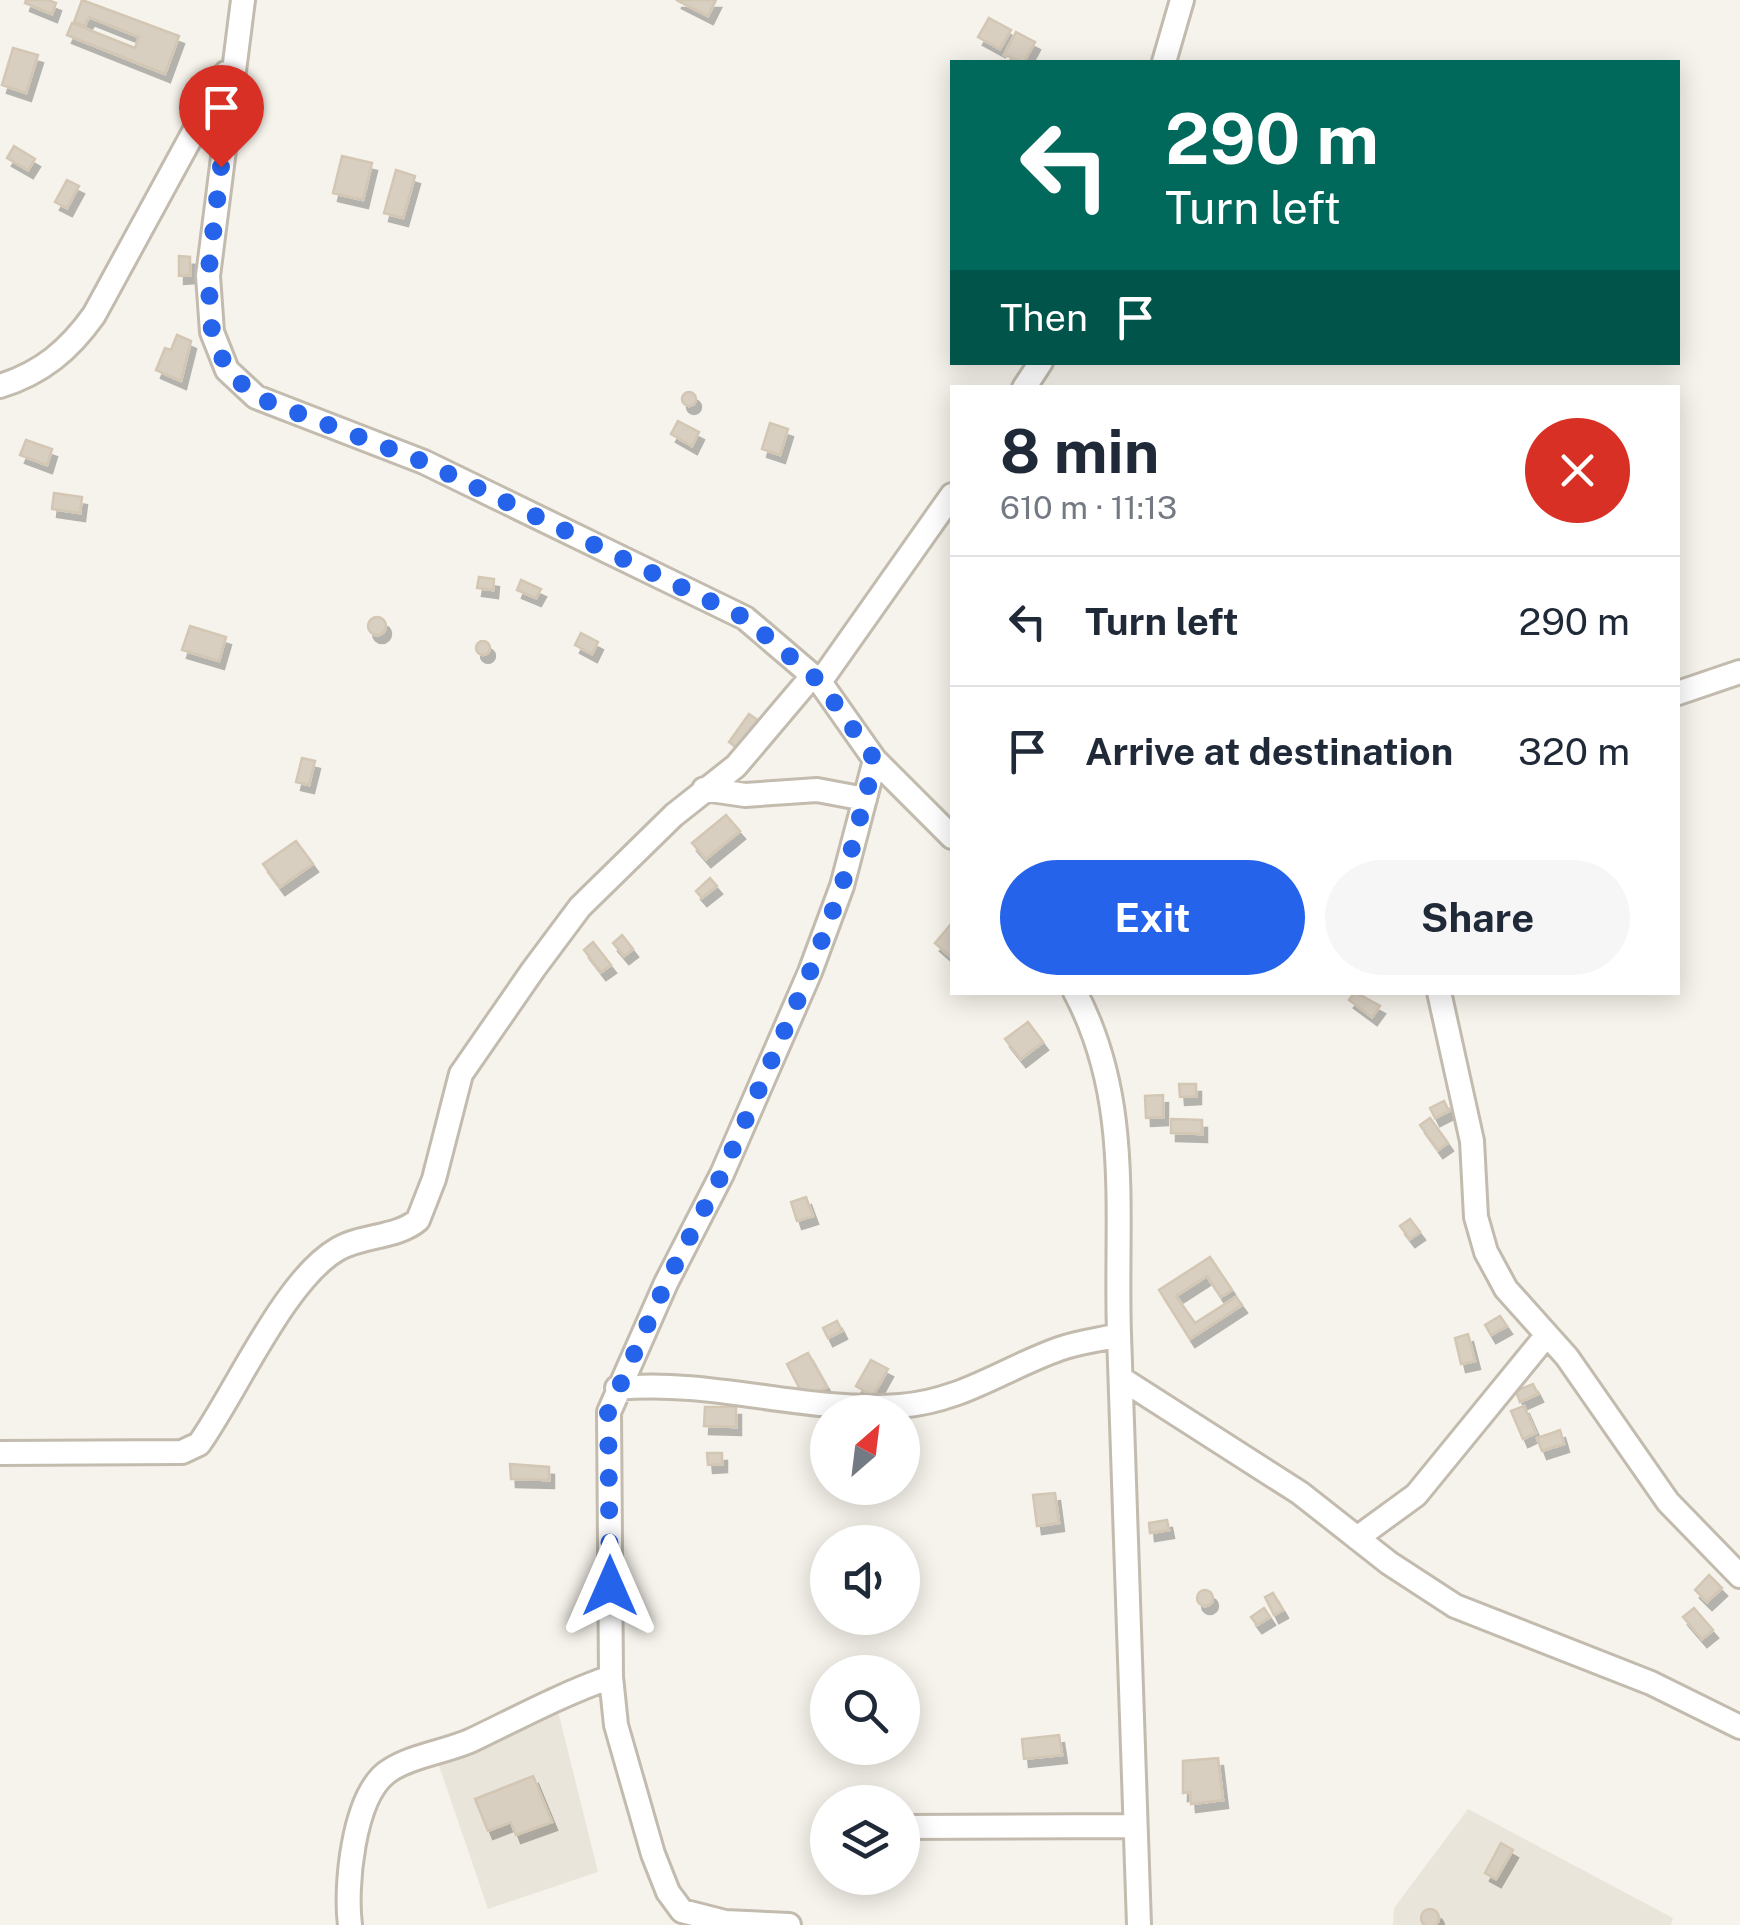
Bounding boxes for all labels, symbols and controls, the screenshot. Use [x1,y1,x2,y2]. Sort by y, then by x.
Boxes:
pin [179,65,264,168]
icon: arrive [194,80,249,135]
text: 290 m [1165,97,1379,180]
icon: left [1000,100,1130,230]
text: Turn left [1165,181,1341,234]
icon: arrive [1108,290,1163,345]
text: Then [1000,295,1088,340]
text: 8 min [1000,416,1159,487]
button: close [1525,418,1630,523]
text: 610 m · 11:13 [1000,489,1177,526]
icon: left [1000,594,1055,649]
text: Turn left [1085,599,1239,644]
text: 290 m [1519,599,1630,644]
icon: arrive [1000,724,1055,779]
text: Arrive at destination [1085,729,1453,774]
text: 320 m [1518,729,1630,774]
button: Exit [1000,860,1305,975]
button: Share [1325,860,1630,975]
north arrow [810,1395,920,1505]
map controls [810,1395,920,1895]
button: sound [810,1525,920,1635]
position arrow [558,1534,662,1638]
button: search [810,1655,920,1765]
button: layers [810,1785,920,1895]

